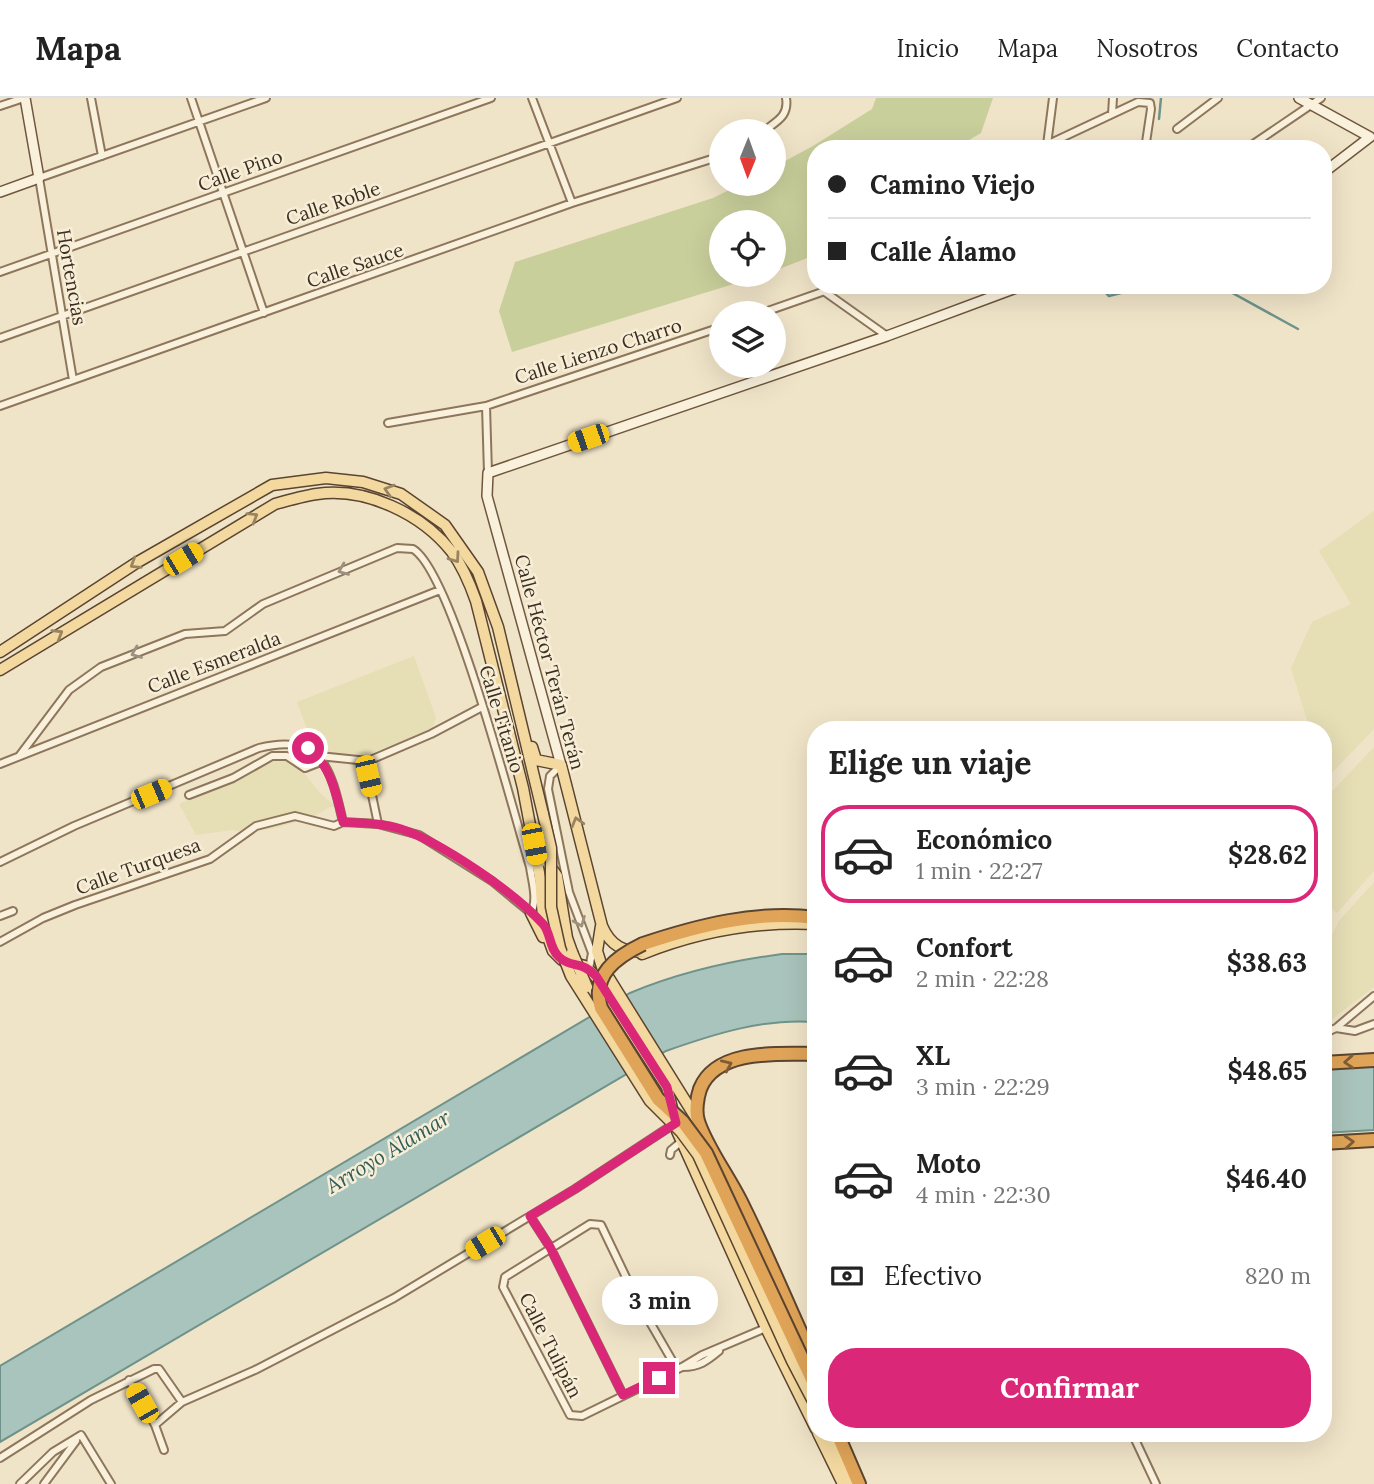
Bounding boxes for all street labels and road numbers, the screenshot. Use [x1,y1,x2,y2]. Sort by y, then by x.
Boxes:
street label: Calle Pino [194,144,286,196]
street label: Calle Roble [283,176,383,230]
street label: Hortencias [52,227,92,327]
street label: Calle Sauce [303,237,407,293]
street label: Calle Lienzo Charro [511,313,685,389]
street label: Calle Héctor Terán Terán [510,552,590,772]
street label: Calle Esmeralda [144,625,284,698]
street label: Calle Titanio [474,662,530,776]
street label: Calle Turquesa [72,832,204,900]
street label: Calle Tulipán [514,1288,588,1402]

